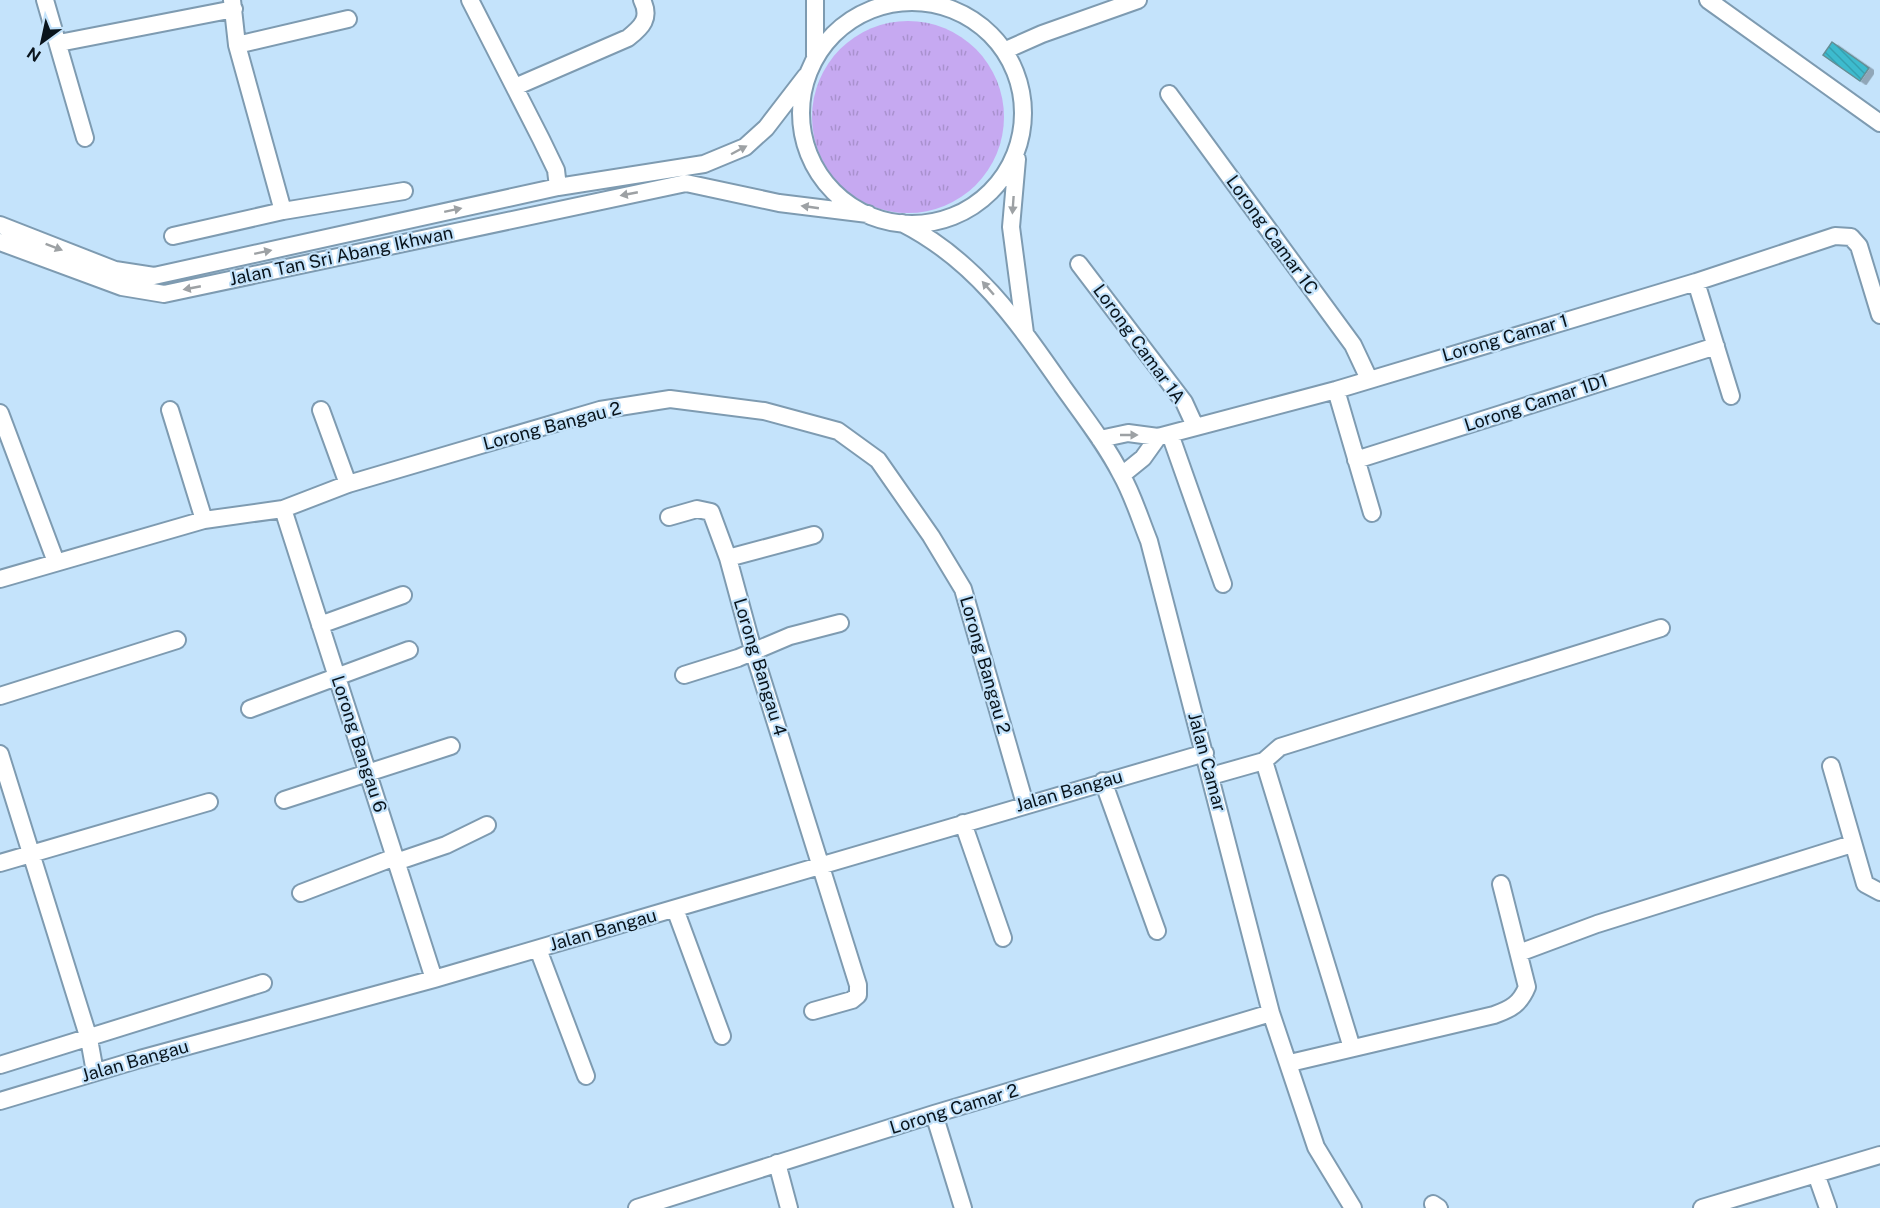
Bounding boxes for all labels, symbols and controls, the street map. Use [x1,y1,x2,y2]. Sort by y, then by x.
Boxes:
north arrow [12,12,72,72]
text: N [24,43,45,66]
one-way arrow [731,145,748,155]
street label: Lorong Camar 1C [1222,171,1323,298]
one-way arrow [619,190,638,199]
one-way arrow [1008,195,1017,214]
one-way arrow [800,202,819,211]
one-way arrow [444,204,463,214]
street label: Jalan Tan Sri Abang Ikhwan [227,222,455,289]
one-way arrow [46,242,64,252]
one-way arrow [254,246,272,256]
one-way arrow [981,280,994,296]
street label: Lorong Camar 1A [1089,280,1190,408]
one-way arrow [182,284,201,293]
street label: Lorong Camar 1 [1440,310,1570,365]
street label: Lorong Camar 1D1 [1461,369,1610,436]
street label: Lorong Bangau 2 [481,397,623,454]
one-way arrow [1120,430,1139,440]
street label: Lorong Bangau 2 [956,594,1015,736]
street label: Lorong Bangau 4 [730,596,791,738]
street label: Lorong Bangau 6 [327,673,391,815]
street label: Jalan Camar [1184,710,1231,814]
street label: Jalan Bangau [1013,765,1125,816]
street label: Jalan Bangau [547,904,659,955]
street label: Jalan Bangau [79,1035,191,1086]
street label: Lorong Camar 2 [887,1079,1021,1138]

